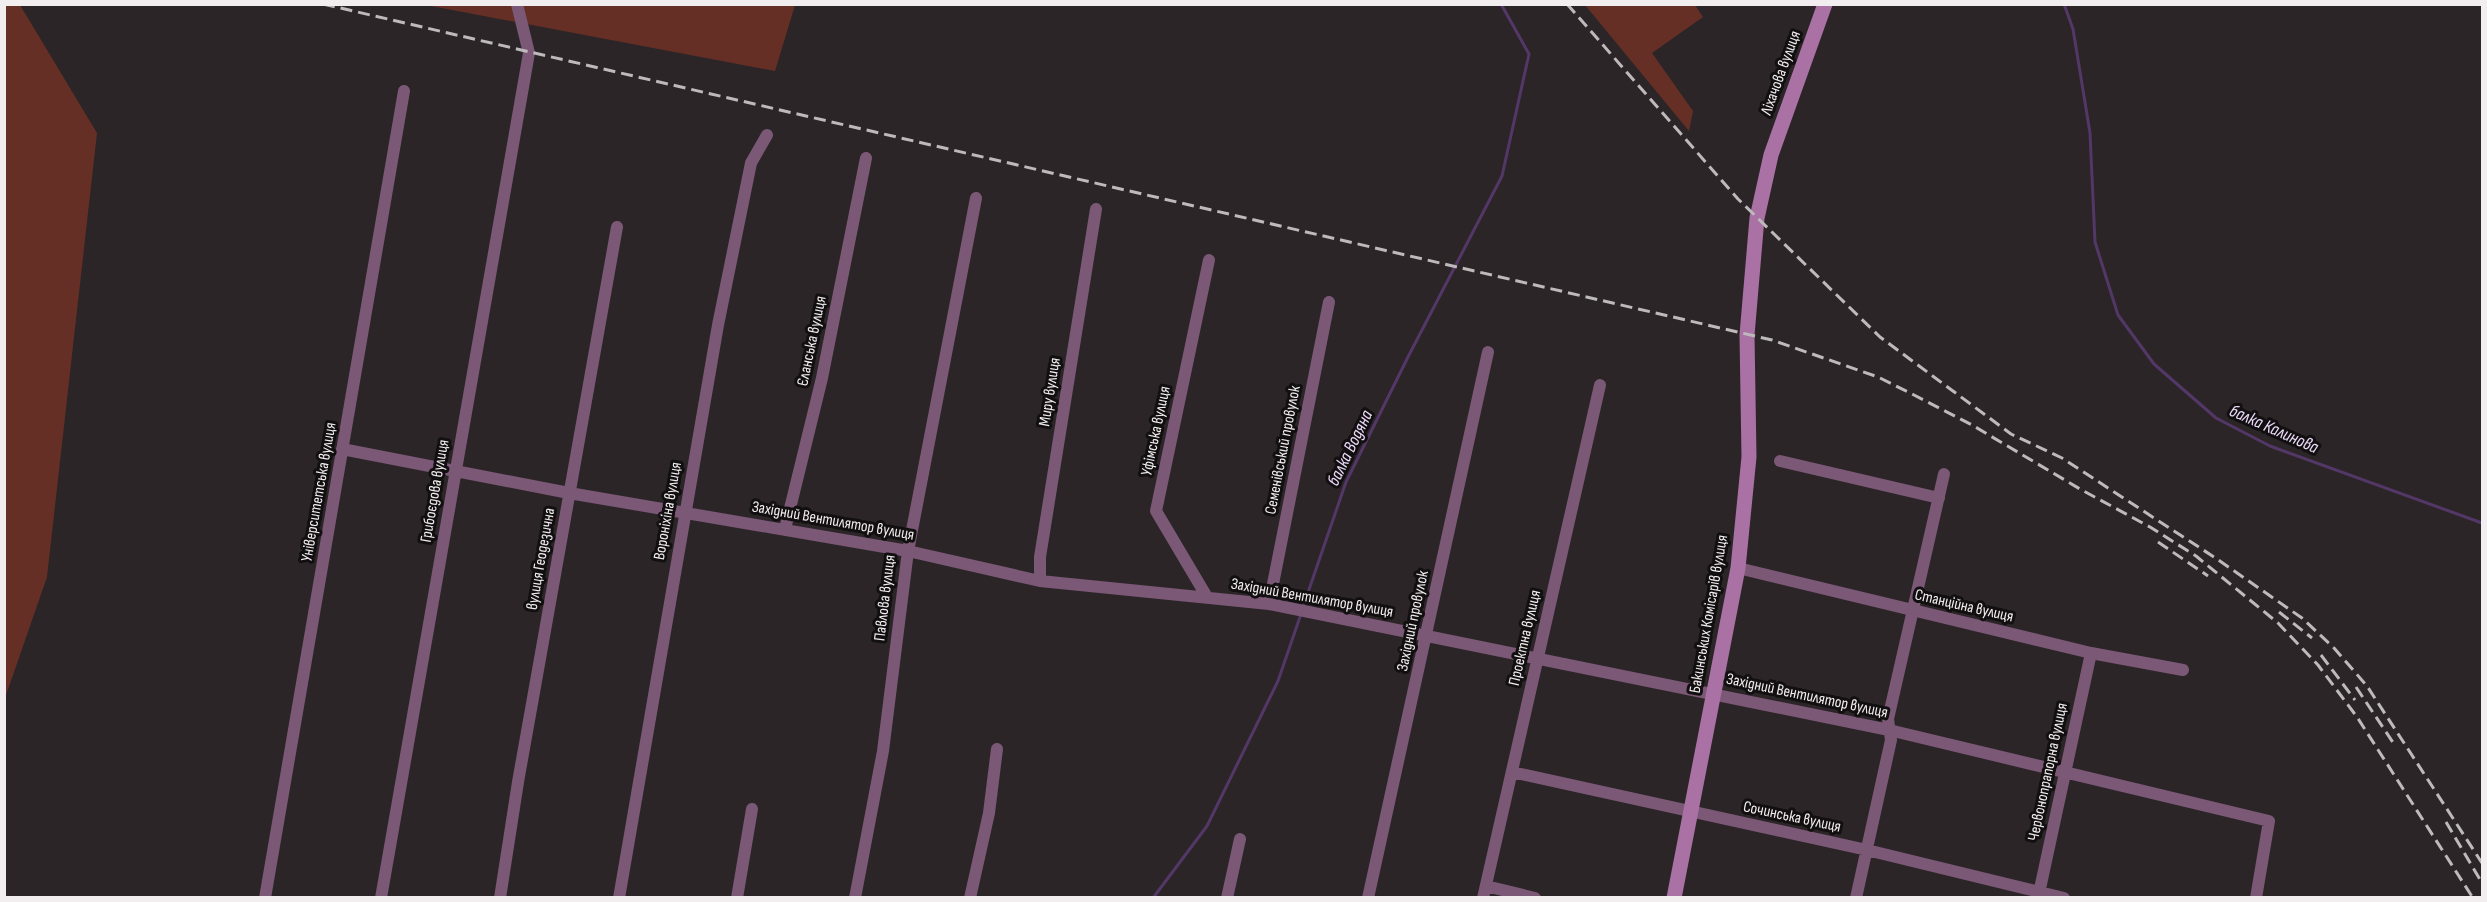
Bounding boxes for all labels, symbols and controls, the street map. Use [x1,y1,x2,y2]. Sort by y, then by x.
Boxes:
street label: Ліхачова вулиця [1757,28,1805,119]
street label: Єланська вулиця [793,294,831,388]
street label: Миру вулиця [1035,356,1065,428]
street label: Семенівський провулок [1261,383,1305,516]
street label: Уфімська вулиця [1137,385,1175,477]
water label: балка Калинова [2226,400,2322,458]
water label: балка Водяна [1323,406,1378,489]
street label: Університетська вулиця [297,421,341,563]
street label: Грибоєдова вулиця [417,438,453,544]
street label: Вороніхіна вулиця [650,461,686,561]
street label: Західний Вентилятор вулиця [750,497,916,545]
street label: вулиця Геодезична [523,507,559,611]
street label: Бакинських Комісарів вулиця [1686,533,1732,695]
street label: Павлова вулиця [870,554,900,642]
street label: Західний провулок [1393,568,1433,673]
street label: Західний Вентилятор вулиця [1229,574,1395,622]
street label: Станційна вулиця [1913,585,2015,627]
street label: Проектна вулиця [1505,588,1545,688]
street label: Західний Вентилятор вулиця [1725,670,1889,722]
street label: Червонопрапорна вулиця [2024,701,2072,843]
street label: Сочинська вулиця [1741,797,1843,837]

